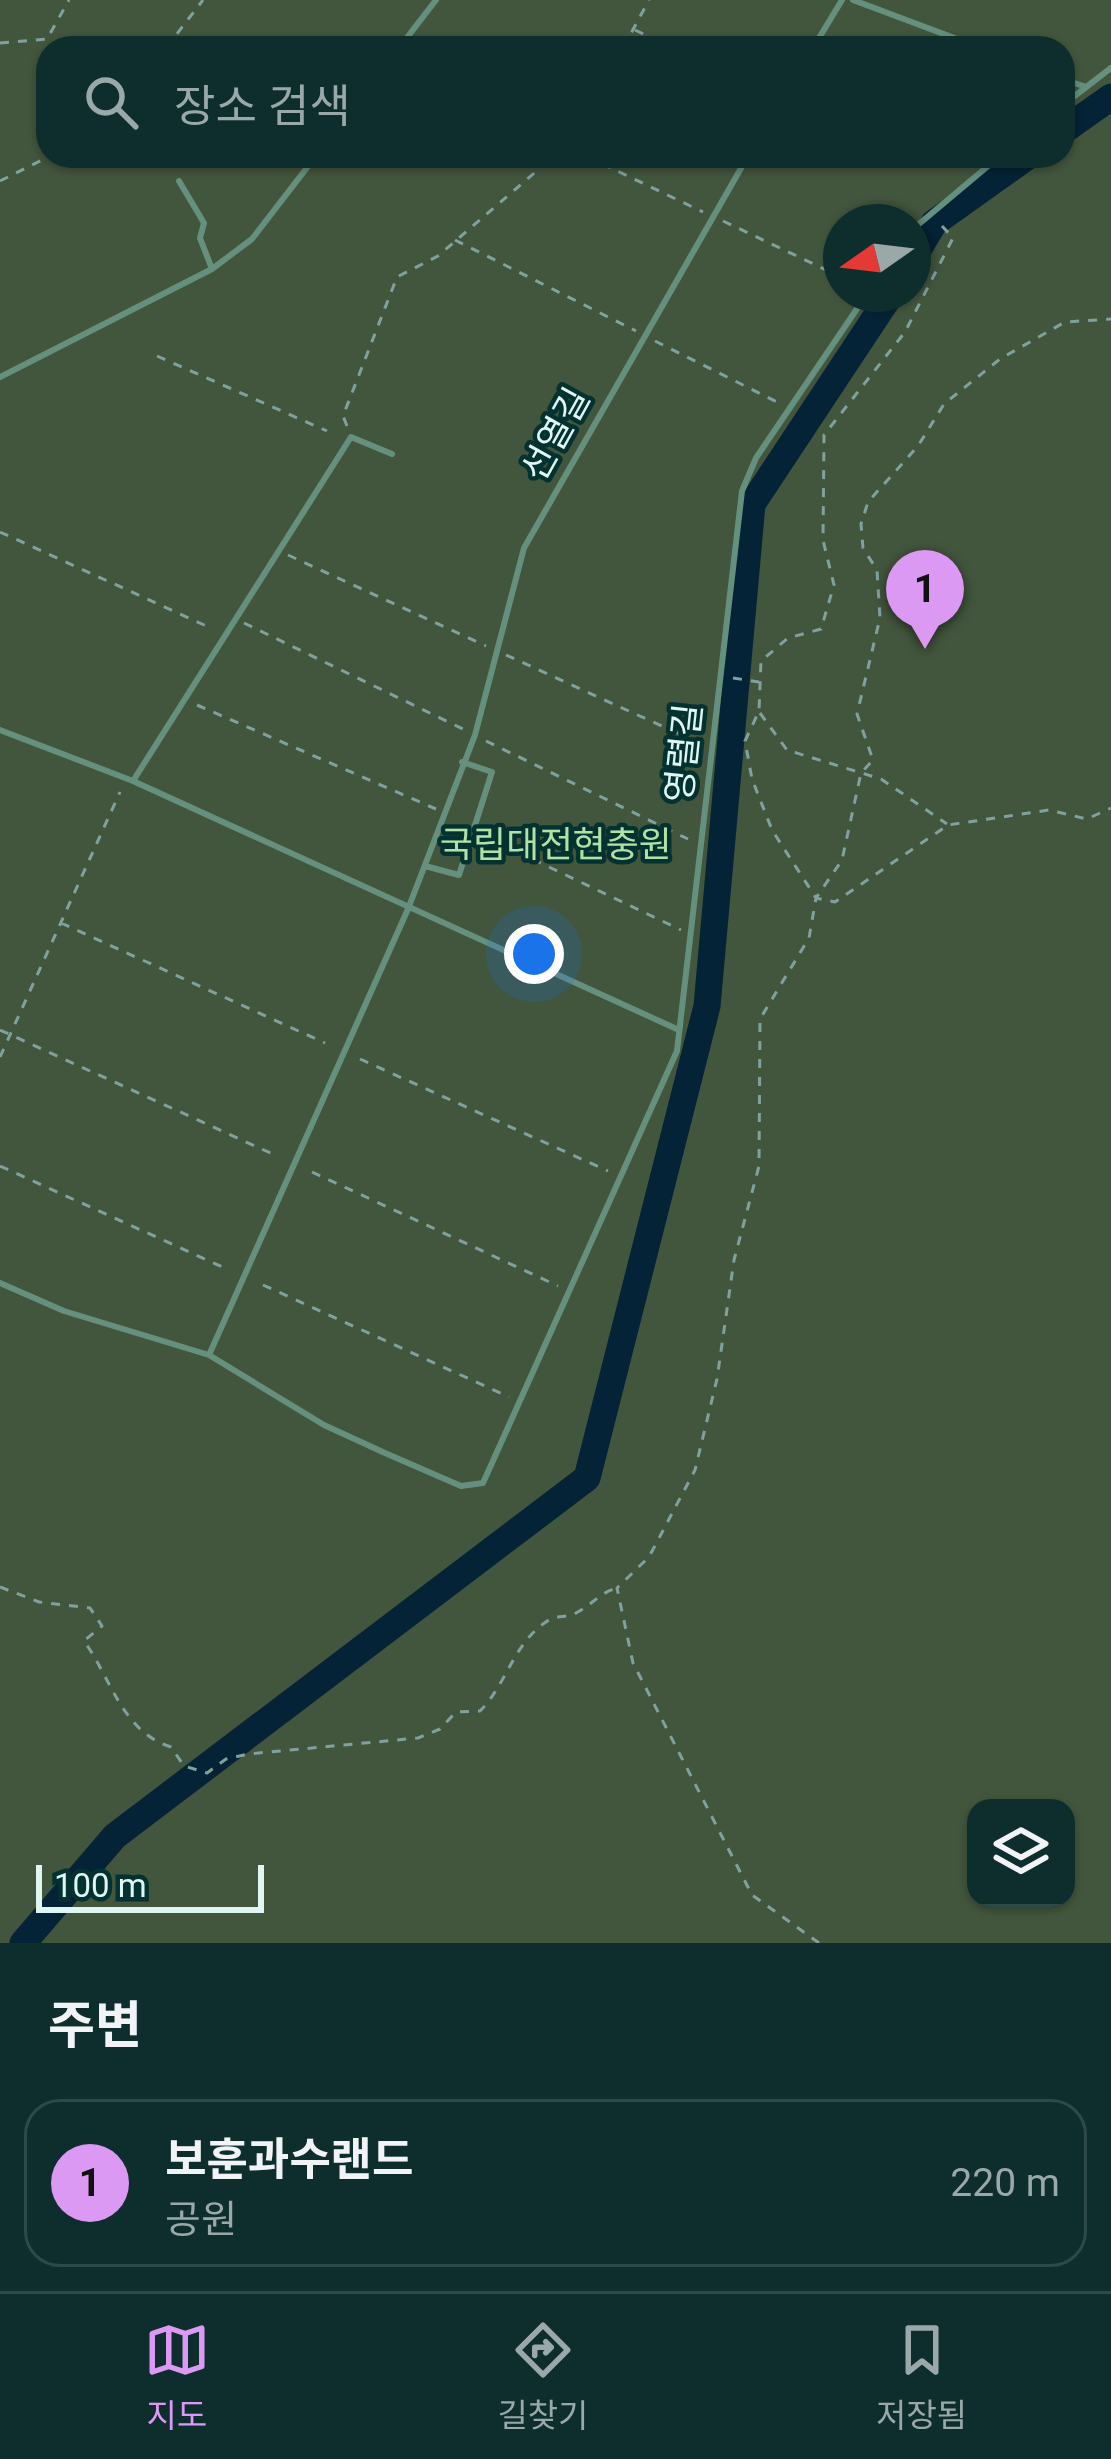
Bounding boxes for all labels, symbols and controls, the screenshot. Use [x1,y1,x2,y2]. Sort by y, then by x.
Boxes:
search box [36,36,1075,168]
icon: search [78,69,144,135]
text: 장소 검색 [174,80,351,133]
north arrow [823,204,931,312]
street label: 선열길 [513,381,598,488]
pin: 1 [886,550,964,649]
street label: 영렬길 [658,701,710,805]
park label: 국립대전현충원 [440,824,672,866]
your location [504,924,564,984]
map controls [967,1799,1075,1907]
button: layers [967,1799,1075,1907]
scale bar [36,1859,264,1912]
text: 100 m [54,1866,147,1905]
text: 주변 [48,1996,142,2055]
text: 보훈과수랜드 [165,2133,413,2186]
text: 1 [79,2160,101,2206]
text: 220 m [950,2160,1060,2206]
text: 공원 [165,2197,237,2243]
tab: 지도 [144,2317,210,2437]
tab: 길찾기 [497,2317,588,2437]
tab: 저장됨 [876,2317,967,2437]

